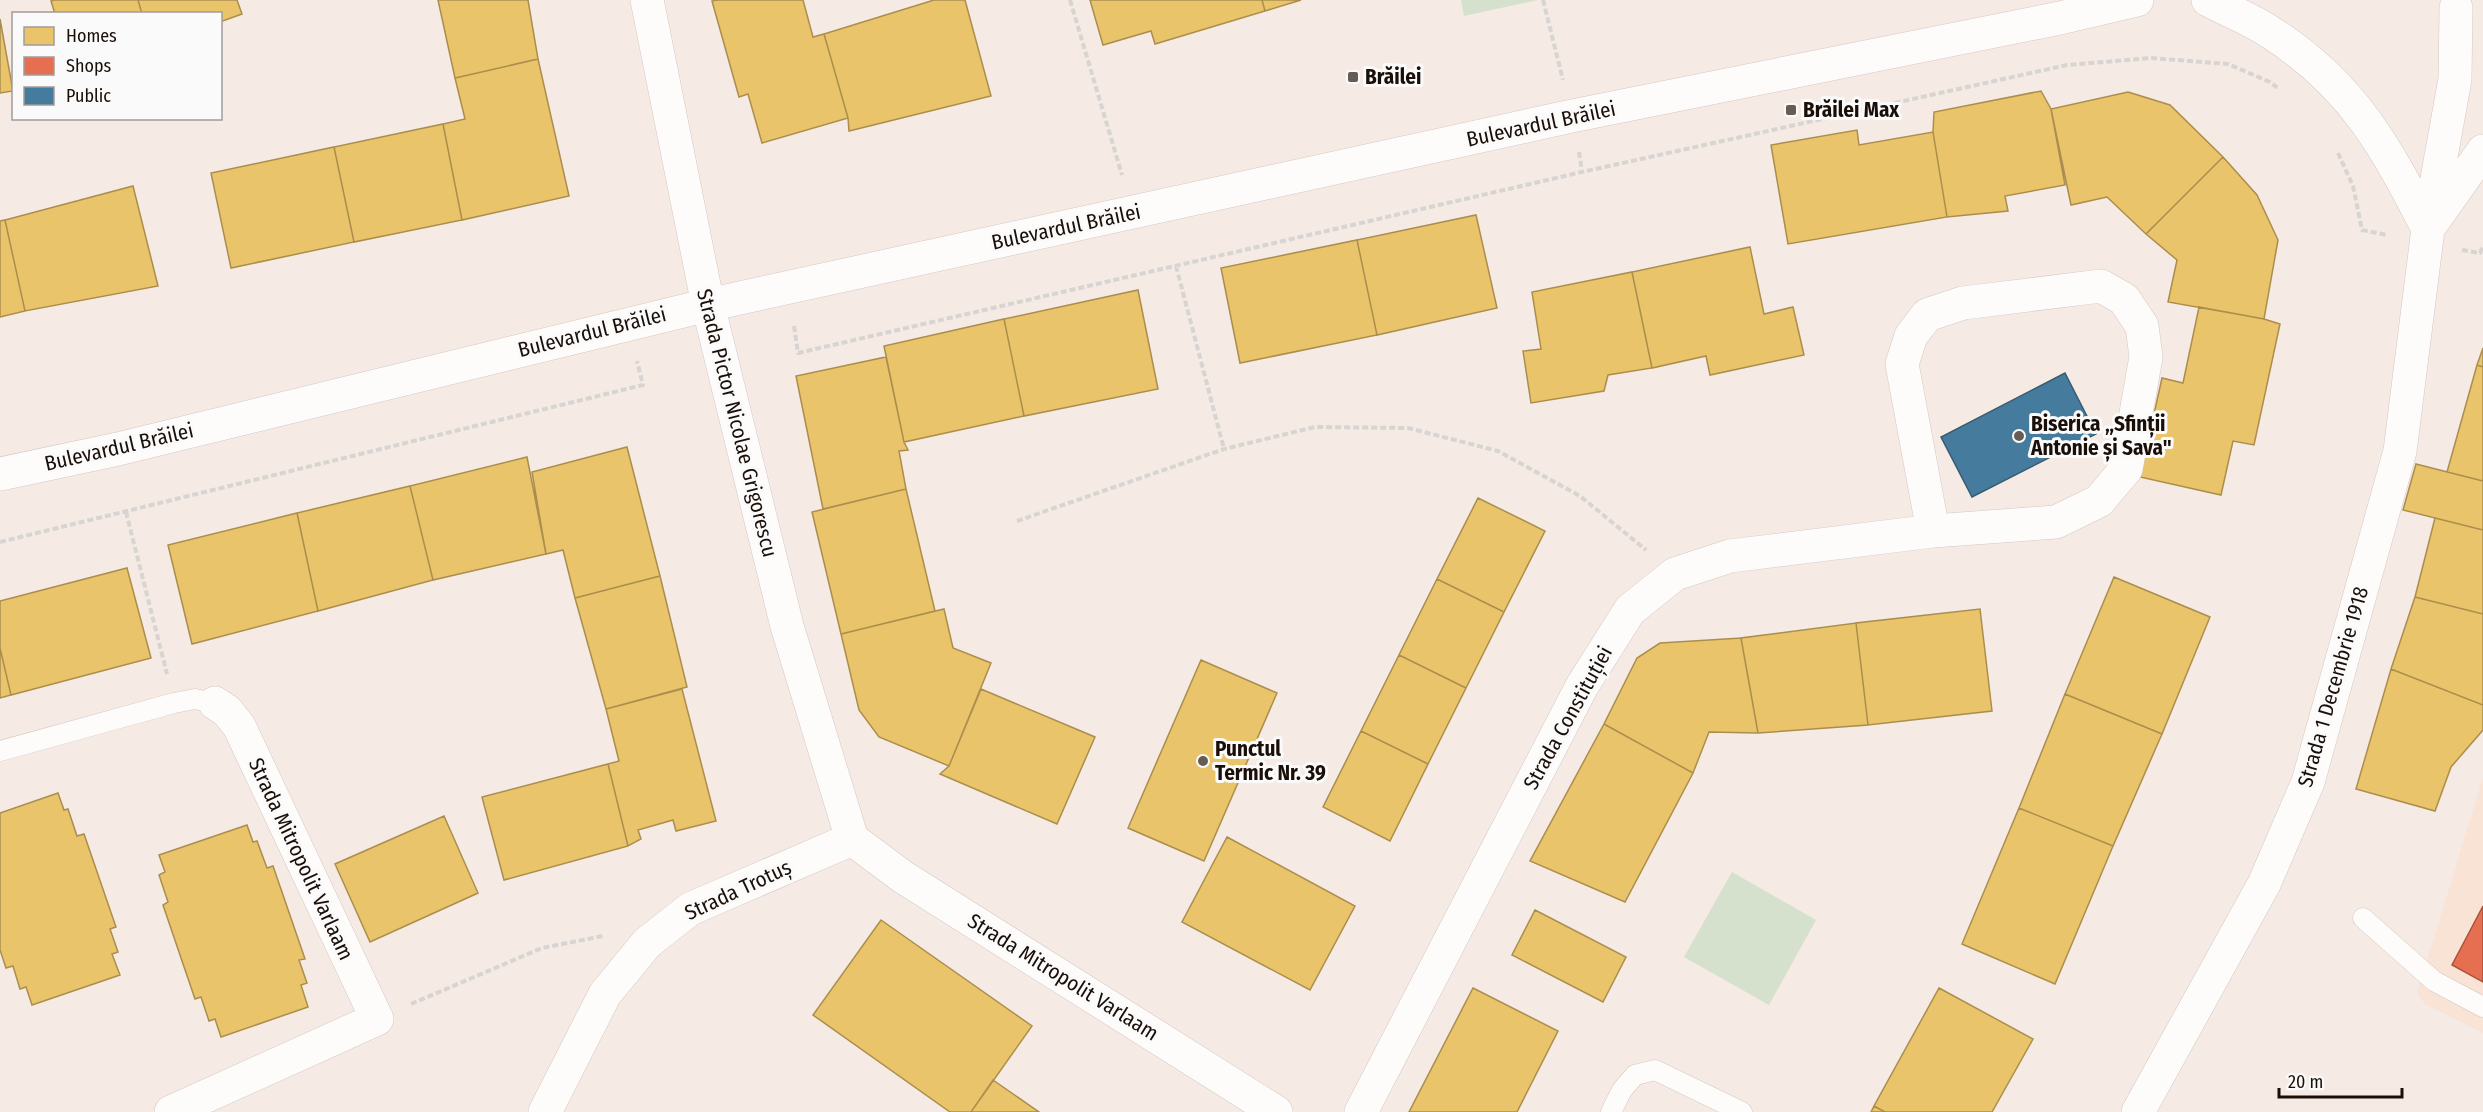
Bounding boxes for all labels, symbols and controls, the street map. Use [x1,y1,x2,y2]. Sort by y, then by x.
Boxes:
legend [12,12,222,120]
text: Homes [66,25,117,47]
text: Shops [66,55,111,77]
place label: Brăilei [1365,64,1421,90]
marker: Brăilei [1346,70,1360,84]
text: Public [66,85,111,107]
street label: Bulevardul Brăilei [1464,95,1618,153]
place label: Brăilei Max [1803,97,1900,123]
marker: Brăilei Max [1784,103,1798,117]
street label: Bulevardul Brăilei [989,198,1143,256]
street label: Strada Pictor Nicolae Grigorescu [691,286,783,560]
street label: Bulevardul Brăilei [515,301,669,363]
place label: Biserica „Sfinții Antonie și Sava" [2030,411,2172,462]
street label: Bulevardul Brăilei [42,417,196,477]
marker: Biserica „Sfinții Antonie și Sava" [2012,429,2026,443]
street label: Strada 1 Decembrie 1918 [2292,584,2374,790]
street label: Strada Constituției [1518,642,1618,794]
place label: Punctul Termic Nr. 39 [1215,736,1326,786]
street label: Strada Mitropolit Varlaam [243,754,359,964]
marker: Punctul Termic Nr. 39 [1196,754,1210,768]
street label: Strada Trotuș [681,854,795,926]
street label: Strada Mitropolit Varlaam [963,908,1163,1046]
scale bar [2279,1061,2402,1099]
text: 20 m [2288,1071,2323,1093]

